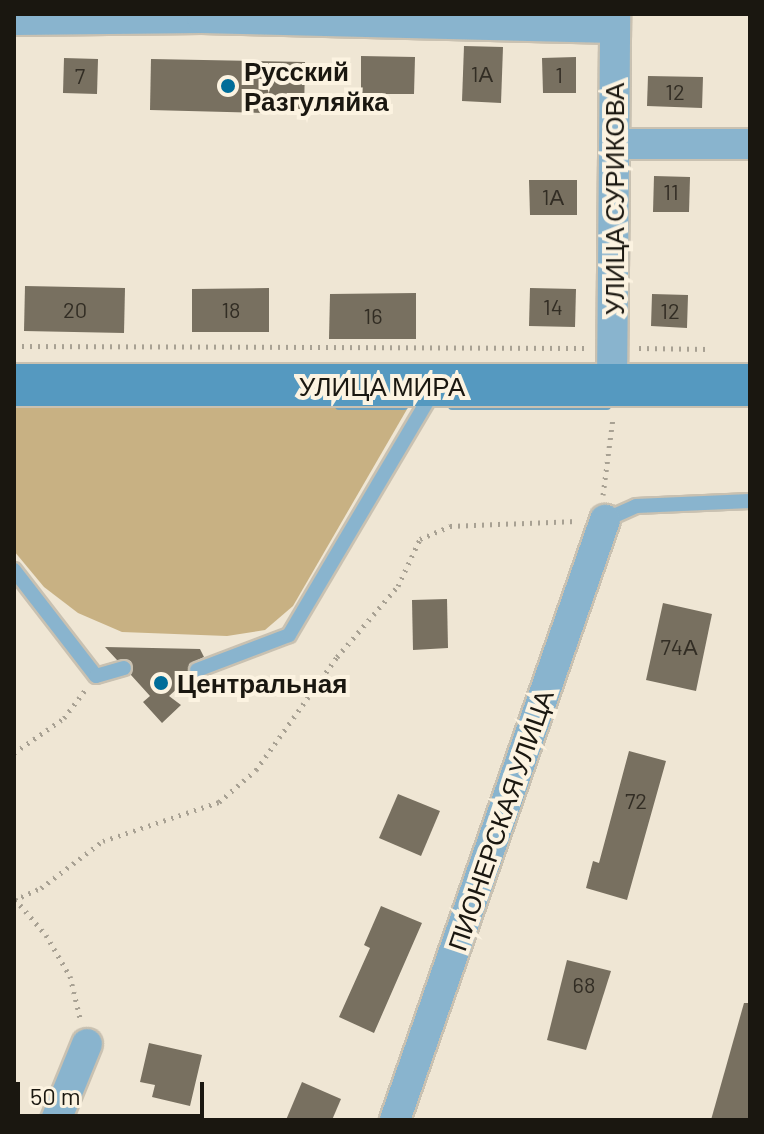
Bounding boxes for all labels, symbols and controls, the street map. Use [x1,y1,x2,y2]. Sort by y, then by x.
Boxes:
place label: Русский Разгуляйка [244,55,389,116]
house number: 1А [471,61,493,87]
house number: 1 [555,62,563,88]
house number: 7 [75,63,85,89]
marker: Русский Разгуляйка [219,77,237,95]
house number: 12 [665,79,685,105]
street label: УЛИЦА СУРИКОВА [598,83,630,315]
house number: 11 [663,179,679,205]
house number: 1А [542,184,564,210]
house number: 14 [543,294,563,320]
house number: 20 [63,297,87,323]
house number: 18 [221,297,241,323]
house number: 12 [660,298,680,324]
house number: 16 [363,303,383,329]
street label: УЛИЦА МИРА [299,370,465,402]
house number: 74А [660,634,698,660]
place label: Центральная [177,667,347,699]
marker: Центральная [152,674,170,692]
street label: ПИОНЕРСКАЯ УЛИЦА [441,685,559,955]
house number: 72 [625,788,647,814]
house number: 68 [573,972,595,998]
scale bar [20,1066,208,1116]
text: 50 m [30,1081,81,1110]

